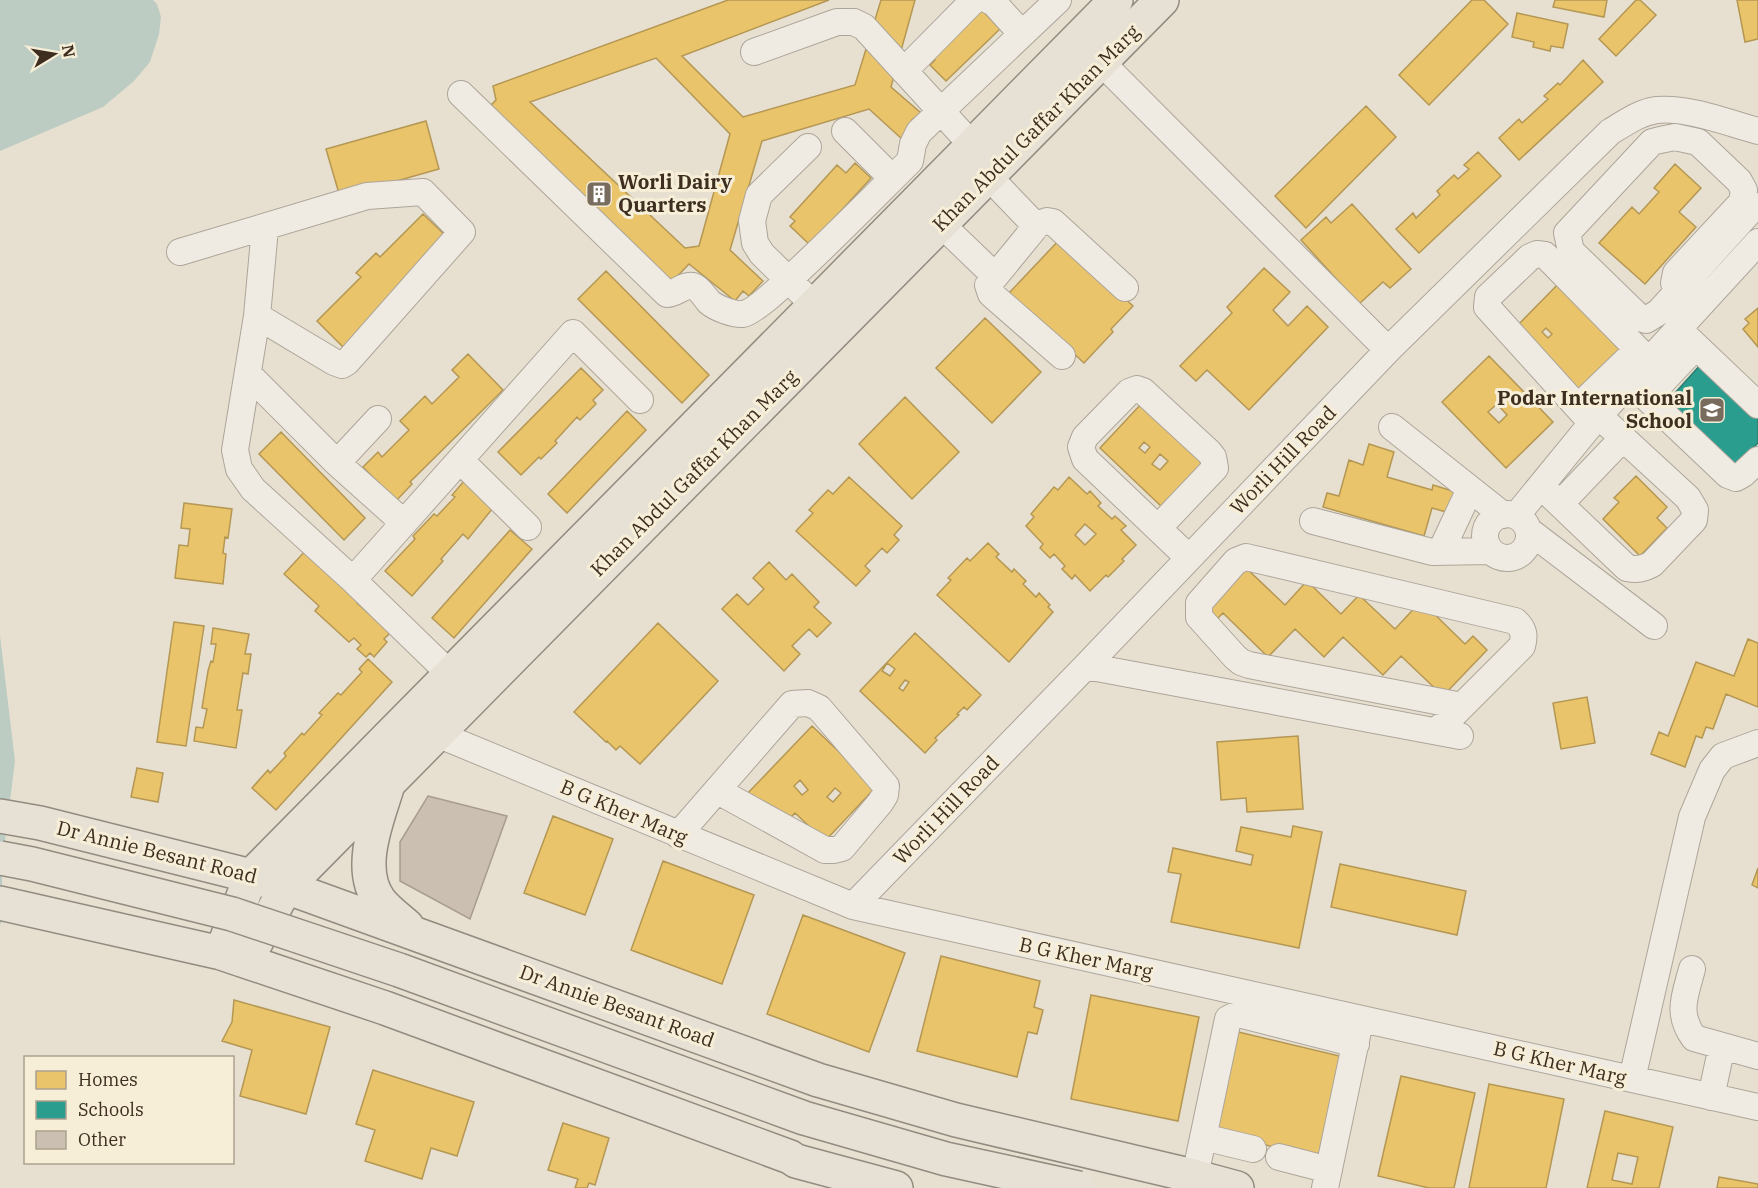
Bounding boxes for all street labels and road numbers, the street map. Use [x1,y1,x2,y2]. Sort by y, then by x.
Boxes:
street label: Khan Abdul Gaffar Khan Marg [926,18,1145,237]
street label: Khan Abdul Gaffar Khan Marg [584,363,803,582]
street label: Worli Hill Road [1224,399,1342,520]
street label: Worli Hill Road [887,749,1005,870]
street label: B G Kher Marg [556,773,692,851]
street label: Dr Annie Besant Road [54,814,260,889]
street label: B G Kher Marg [1017,930,1156,985]
street label: Dr Annie Besant Road [516,958,718,1053]
street label: B G Kher Marg [1491,1034,1630,1091]

